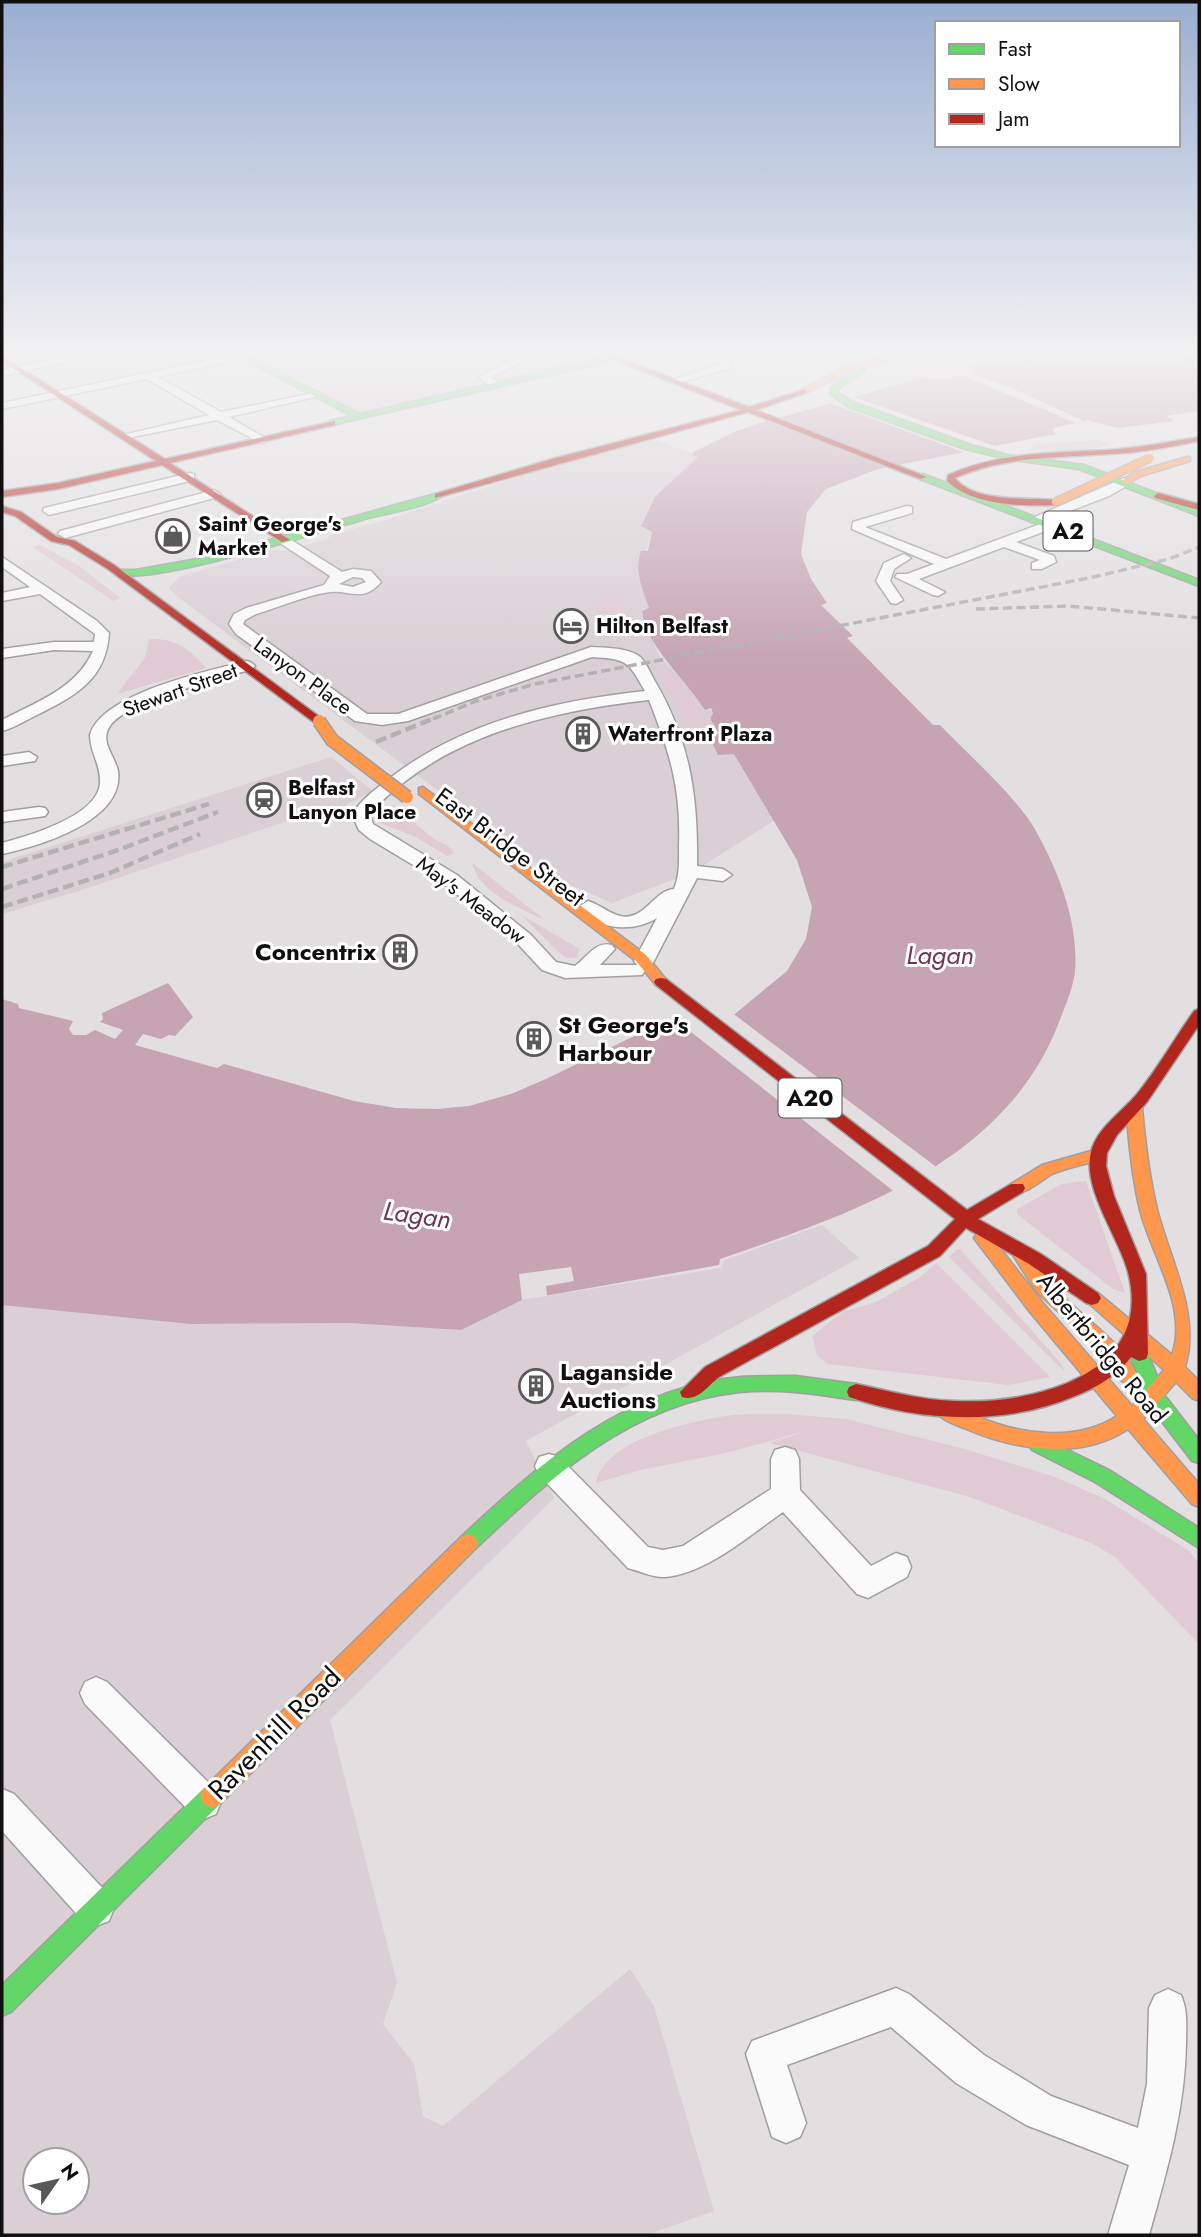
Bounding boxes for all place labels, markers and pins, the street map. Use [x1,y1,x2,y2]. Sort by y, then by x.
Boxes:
place label: Saint George's Market [198,509,342,563]
shop icon: Saint George's Market [154,517,192,555]
hotel icon: Hilton Belfast [552,607,590,645]
place label: Hilton Belfast [596,611,728,641]
building icon: Waterfront Plaza [564,715,602,753]
place label: Waterfront Plaza [608,719,772,749]
place label: Belfast Lanyon Place [288,773,416,827]
station icon: Belfast Lanyon Place [245,781,283,819]
building icon: Concentrix [381,933,419,971]
place label: Concentrix [255,934,376,969]
place label: St George's Harbour [558,1007,688,1070]
building icon: St George's Harbour [515,1020,553,1058]
place label: Laganside Auctions [559,1354,673,1417]
building icon: Laganside Auctions [517,1367,555,1405]

